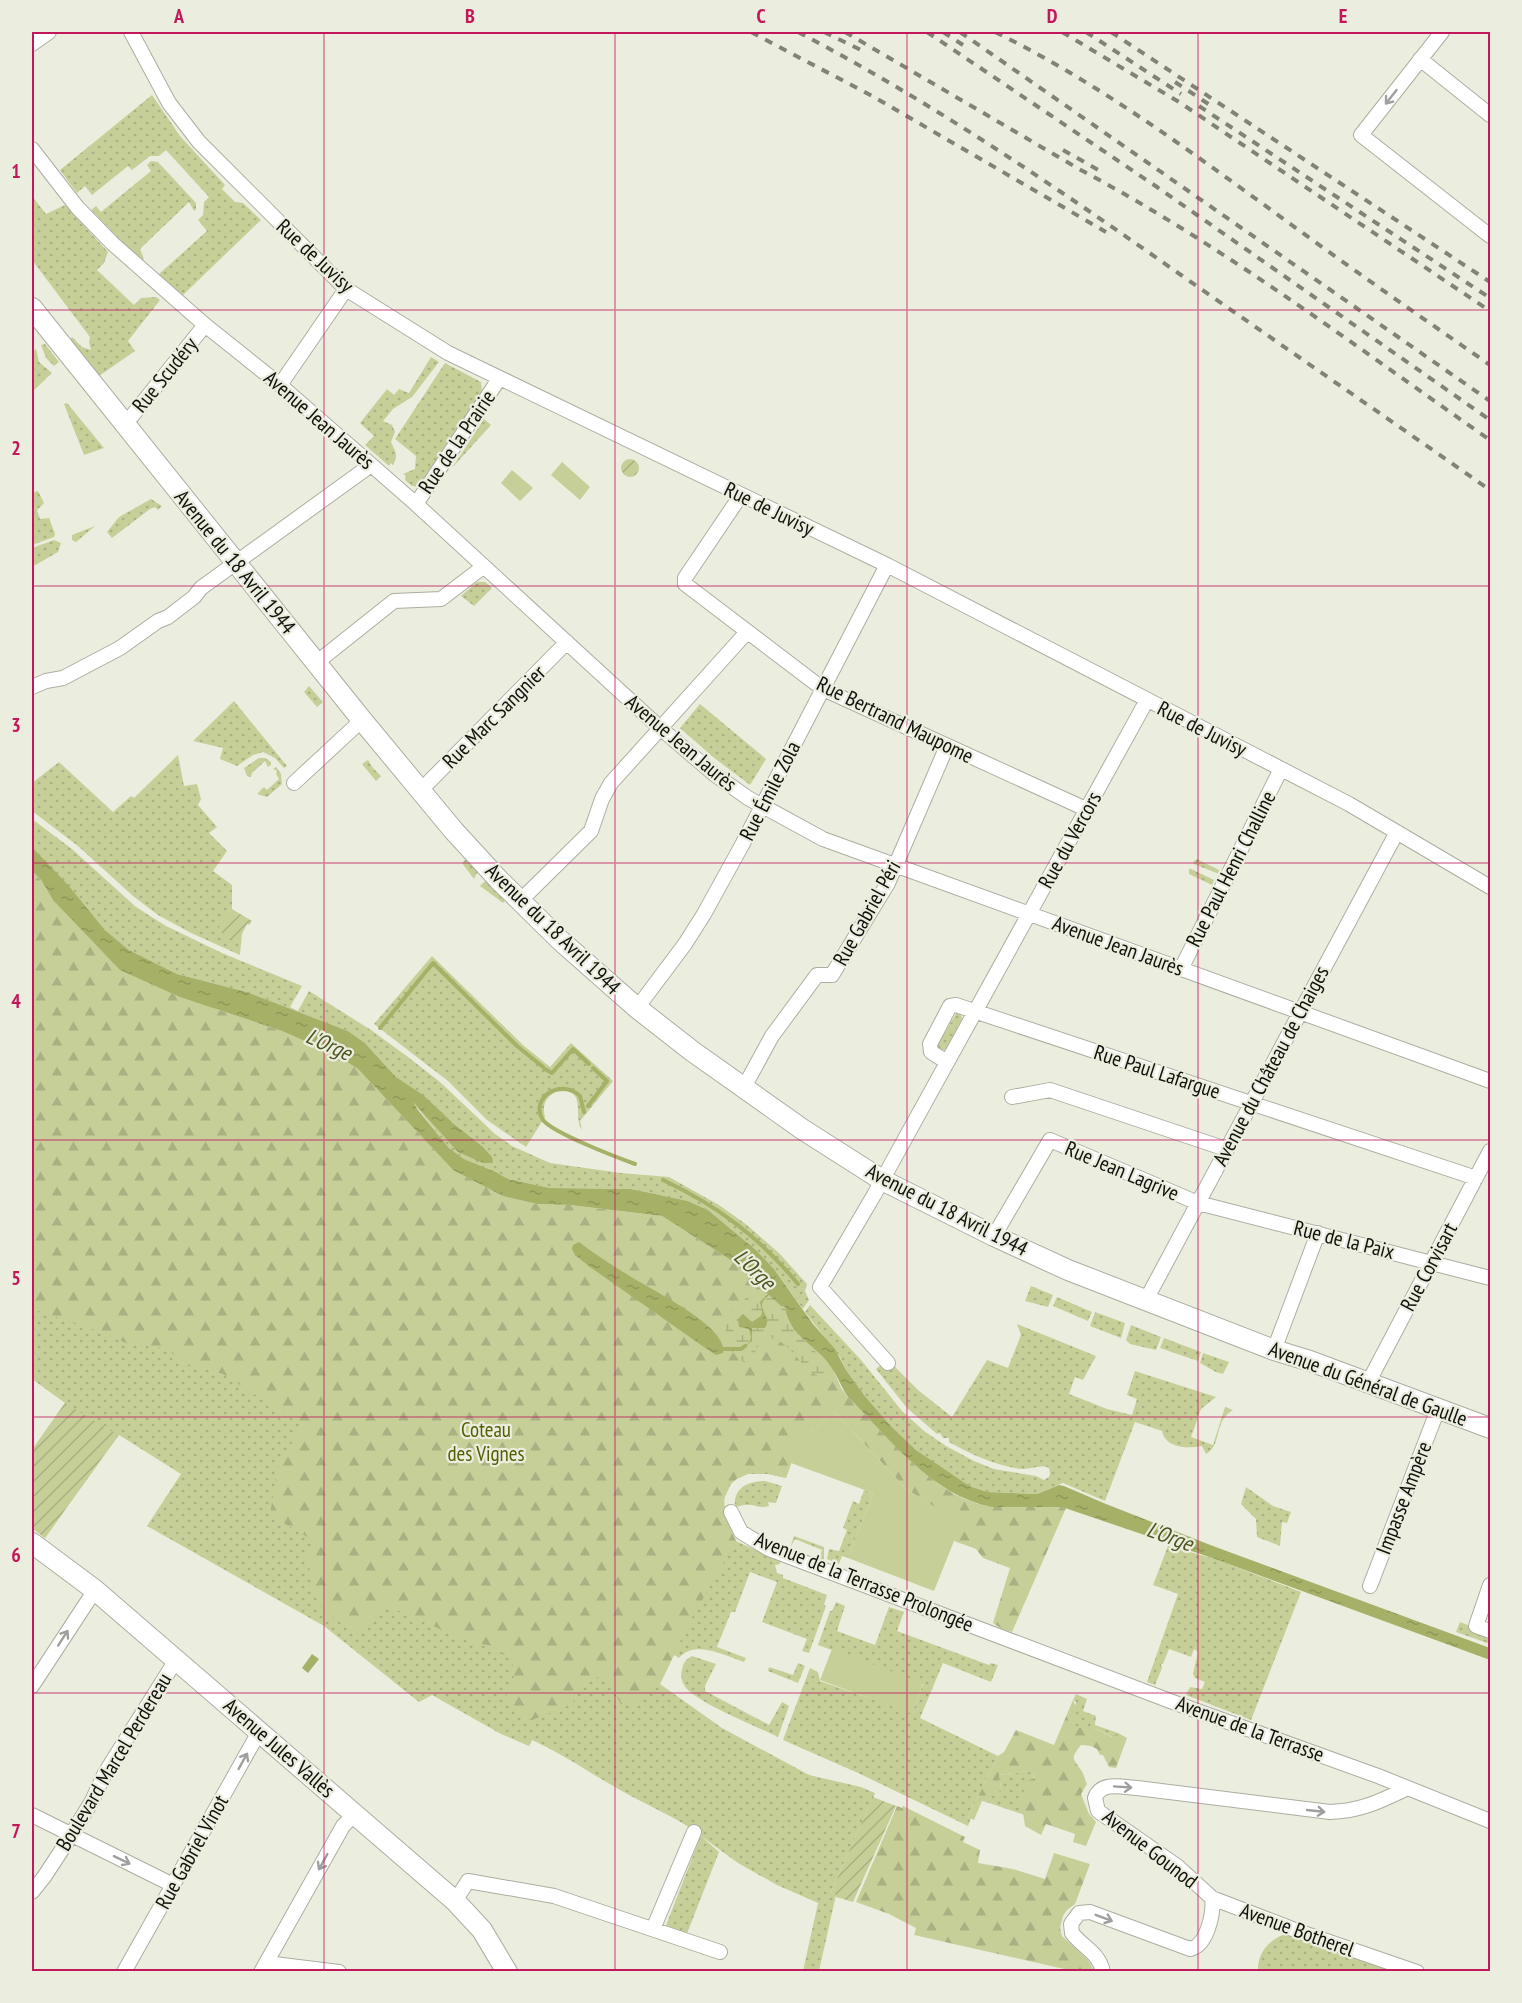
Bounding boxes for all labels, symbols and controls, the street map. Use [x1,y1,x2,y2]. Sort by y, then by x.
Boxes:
text: A [173,3,185,29]
text: B [465,3,475,29]
text: C [756,3,766,29]
text: D [1047,3,1058,29]
text: E [1339,3,1347,29]
one-way arrow [1384,89,1397,105]
text: 1 [11,158,21,184]
street label: Rue de Juvisy [271,213,360,298]
street label: Rue Scudéry [126,331,203,418]
street label: Avenue Jean Jaurès [259,364,380,475]
street label: Rue de la Prairie [412,385,501,499]
text: 2 [11,435,21,461]
street label: Rue de Juvisy [720,475,819,542]
street label: Avenue du 18 Avril 1944 [169,484,302,640]
street label: Rue Marc Sangnier [436,659,551,774]
street label: Rue Bertrand Maupome [812,670,978,769]
street label: Avenue Jean Jaurès [620,688,743,797]
street label: Rue de Juvisy [1153,695,1251,763]
text: 3 [11,712,21,738]
street label: Rue Émile Zola [733,737,806,845]
street label: Rue Paul Henri Challine [1180,786,1282,951]
street label: Rue du Vercors [1032,787,1107,893]
street label: Rue Gabriel Péri [827,855,907,970]
street label: Avenue du 18 Avril 1944 [480,857,627,1001]
street label: Avenue Jean Jaurès [1049,909,1187,982]
street label: Avenue du Château de Chaiges [1206,961,1335,1170]
text: 4 [11,988,21,1014]
water label: L'Orge [302,1022,358,1067]
street label: Rue Paul Lafargue [1091,1038,1224,1105]
street label: Rue Jean Lagrive [1061,1134,1183,1207]
street label: Avenue du 18 Avril 1944 [862,1157,1033,1262]
street label: Rue de la Paix [1291,1214,1398,1265]
street label: Rue Corvisart [1394,1218,1463,1316]
water label: L'Orge [728,1243,783,1297]
text: 5 [11,1265,21,1291]
street label: Avenue du Général de Gaulle [1265,1335,1471,1432]
park label: Coteau des Vignes [447,1416,525,1467]
street label: Impasse Ampère [1370,1438,1437,1558]
water label: L'Orge [1143,1515,1199,1558]
street label: Avenue de la Terrasse Prolongée [751,1525,977,1638]
text: 6 [11,1542,21,1568]
one-way arrow [57,1630,69,1646]
street label: Boulevard Marcel Perdereau [50,1668,177,1856]
street label: Avenue de la Terrasse [1172,1689,1328,1768]
street label: Avenue Jules Vallès [218,1692,341,1803]
one-way arrow [237,1753,249,1770]
one-way arrow [1112,1782,1132,1793]
street label: Rue Gabriel Vinot [149,1790,234,1914]
street label: Avenue Gounod [1097,1803,1203,1894]
one-way arrow [1306,1805,1326,1816]
text: 7 [11,1818,21,1844]
one-way arrow [317,1853,328,1871]
one-way arrow [112,1855,130,1866]
street label: Avenue Botherel [1236,1896,1358,1963]
one-way arrow [1095,1913,1113,1924]

